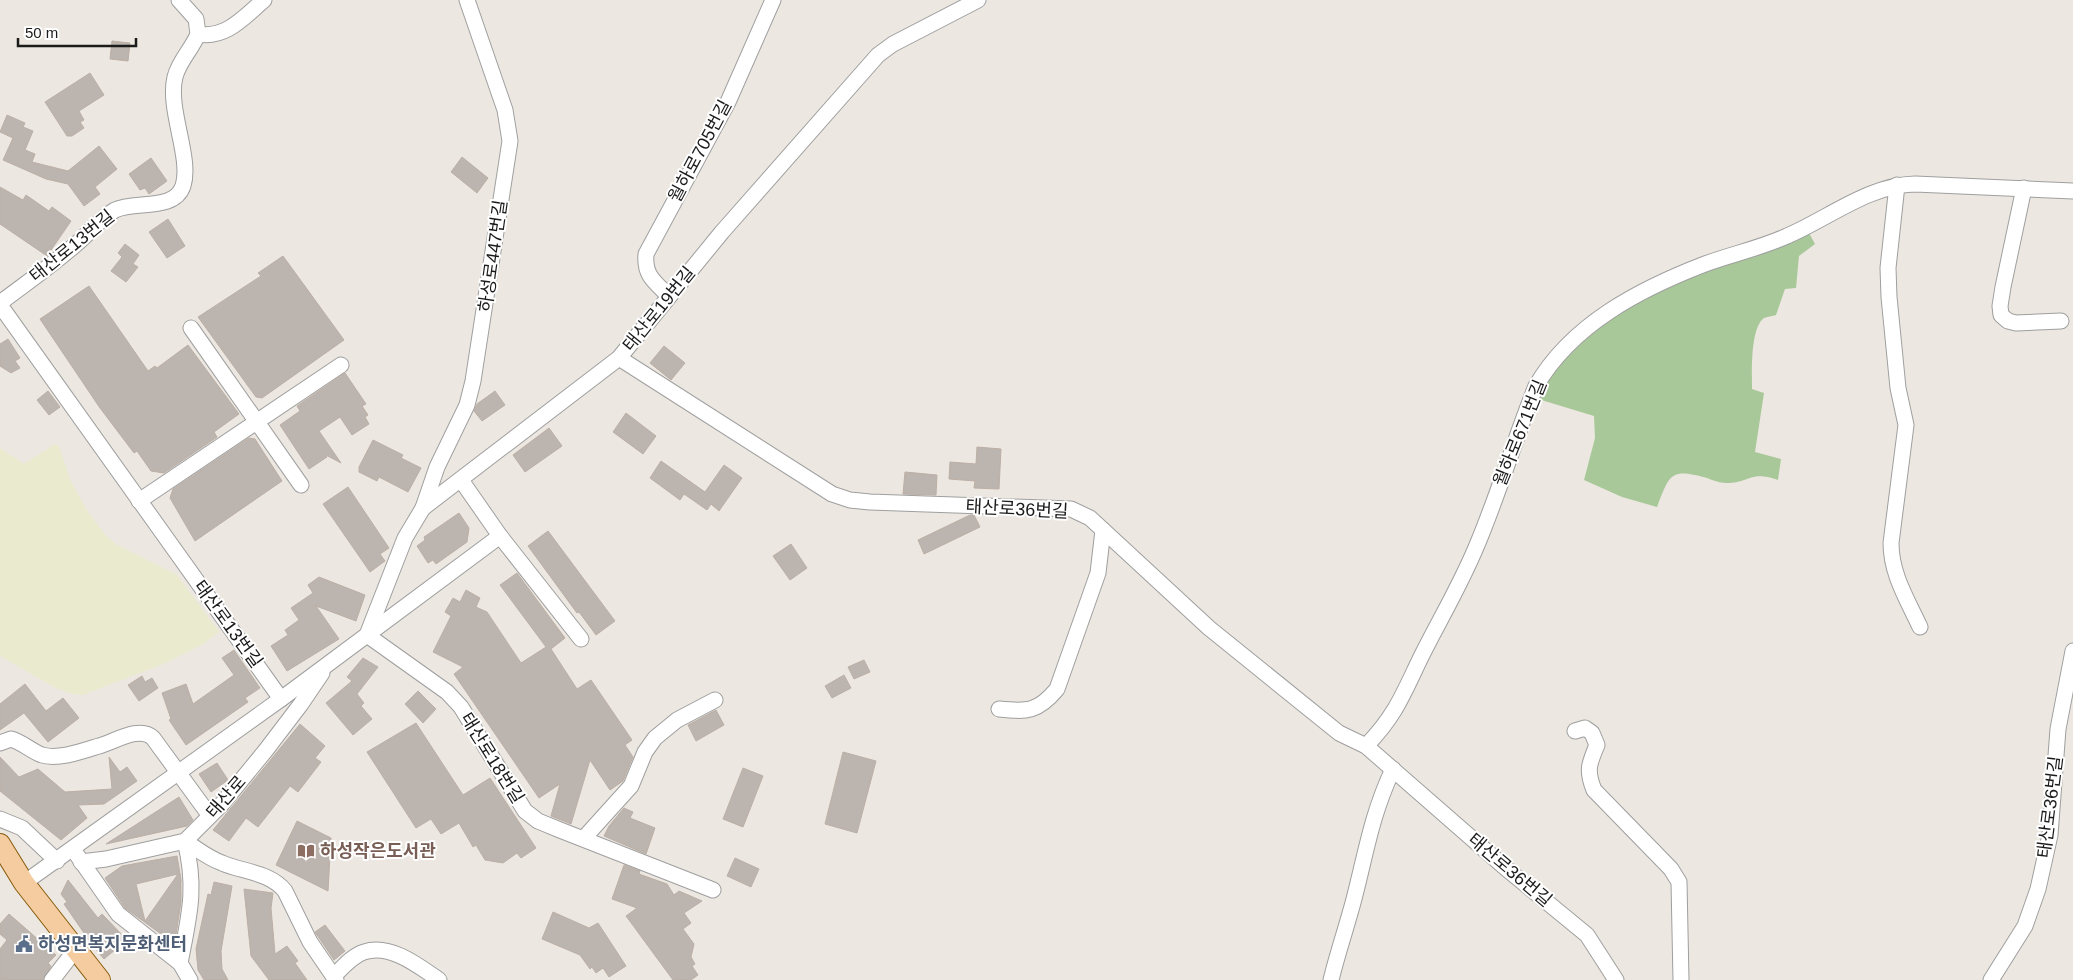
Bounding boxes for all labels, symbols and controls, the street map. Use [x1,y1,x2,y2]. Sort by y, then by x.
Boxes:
scale bar [18,15,135,47]
text: 50 m [25,24,58,41]
street label: 월하로705번길 [665,96,735,206]
street label: 하성로447번길 [475,199,511,313]
street label: 태산로13번길 [26,206,118,286]
street label: 태산로19번길 [619,263,699,355]
street label: 월하로671번길 [1490,377,1550,489]
street label: 태산로36번길 [965,496,1069,522]
street label: 태산로13번길 [190,577,266,671]
street label: 태산로18번길 [456,709,528,807]
street label: 태산로36번길 [2034,755,2066,859]
street label: 태산로 [202,772,250,822]
street label: 태산로36번길 [1464,829,1556,911]
library icon: 하성작은도서관 [296,841,316,861]
place label: 하성작은도서관 [320,841,436,861]
public building icon: 하성면복지문화센터 [14,934,34,954]
place label: 하성면복지문화센터 [38,934,187,954]

